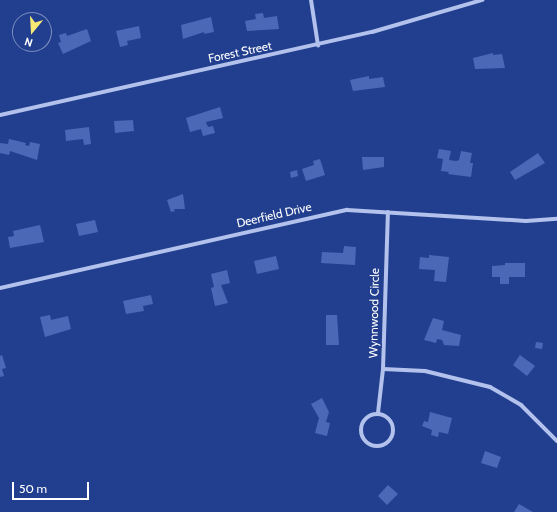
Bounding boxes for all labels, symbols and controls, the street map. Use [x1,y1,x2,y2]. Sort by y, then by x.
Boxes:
north arrow [12,12,52,52]
text: N [23,35,34,50]
street label: Forest Street [207,38,273,66]
street label: Deerfield Drive [235,199,313,231]
street label: Wynnwood Circle [366,268,382,358]
scale bar [14,474,91,500]
text: 50 m [19,481,47,496]

